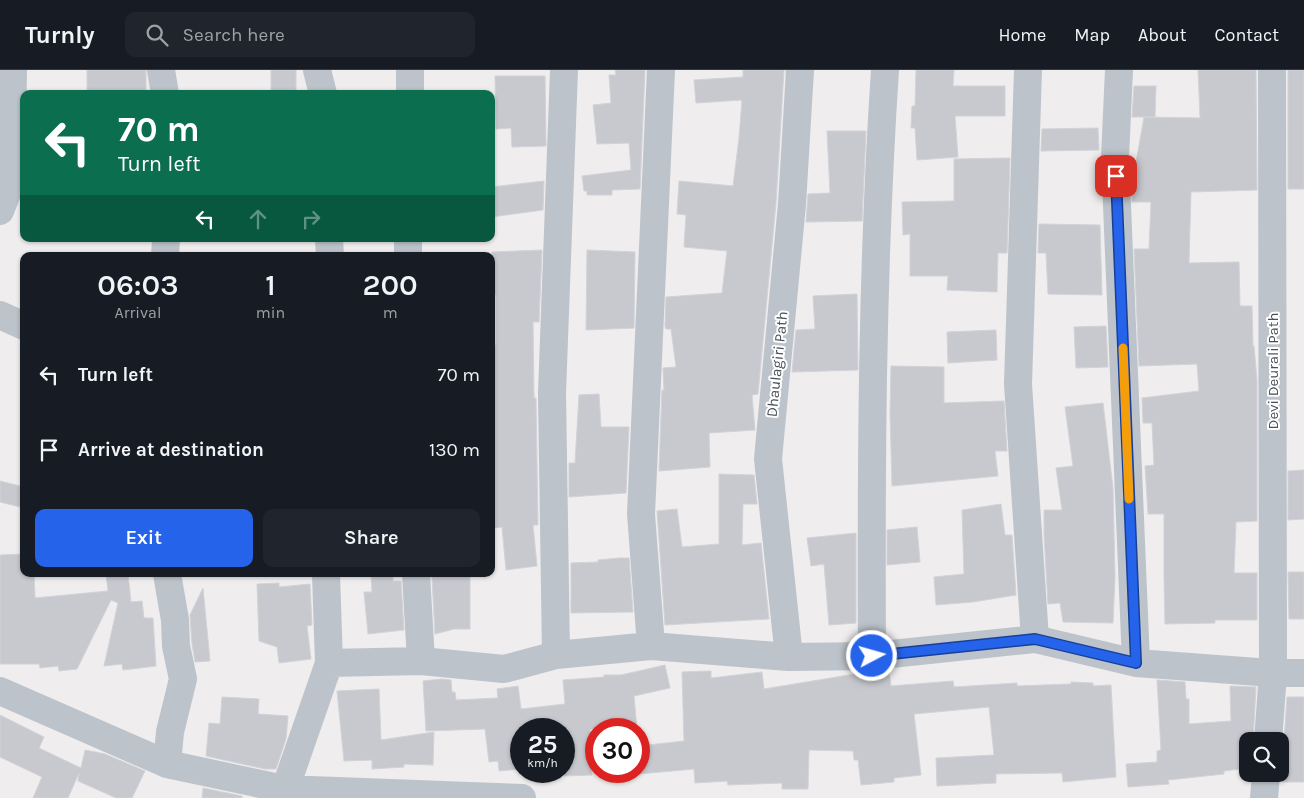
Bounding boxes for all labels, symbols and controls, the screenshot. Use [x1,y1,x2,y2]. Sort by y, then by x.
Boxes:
search box [125,12,475,57]
text: Turnly [25,21,95,49]
icon: search [143,21,171,49]
text: Search here [183,24,285,46]
text: Home [998,24,1046,46]
text: Map [1074,24,1110,46]
text: About [1138,24,1187,46]
text: Contact [1215,24,1279,46]
text: 70 m [118,109,200,150]
icon: left [35,110,100,175]
text: Turn left [118,151,201,177]
pin [1095,155,1137,197]
icon: arrive [1102,162,1130,190]
icon: left [191,205,219,233]
icon: ahead [244,205,272,233]
icon: right [297,205,325,233]
text: 06:03 [97,267,179,303]
text: 1 [265,267,276,303]
text: 200 [362,267,418,303]
text: Arrival [115,303,161,322]
text: min [256,303,285,322]
text: m [383,303,398,322]
street label: Dhaulagiri Path [762,310,792,418]
street label: Devi Deurali Path [1264,312,1282,430]
icon: left [35,361,63,389]
text: Turn left [78,364,153,386]
text: 70 m [438,364,480,386]
icon: arrive [35,436,63,464]
text: Arrive at destination [78,439,264,461]
text: 130 m [429,439,480,461]
button: Exit [35,509,253,567]
button: Share [263,509,480,567]
position arrow [845,629,897,681]
speed limit sign: 30 [585,718,650,783]
text: 25 [528,730,557,759]
map controls [1239,732,1289,782]
button: search [1239,732,1289,782]
text: km/h [527,756,558,770]

